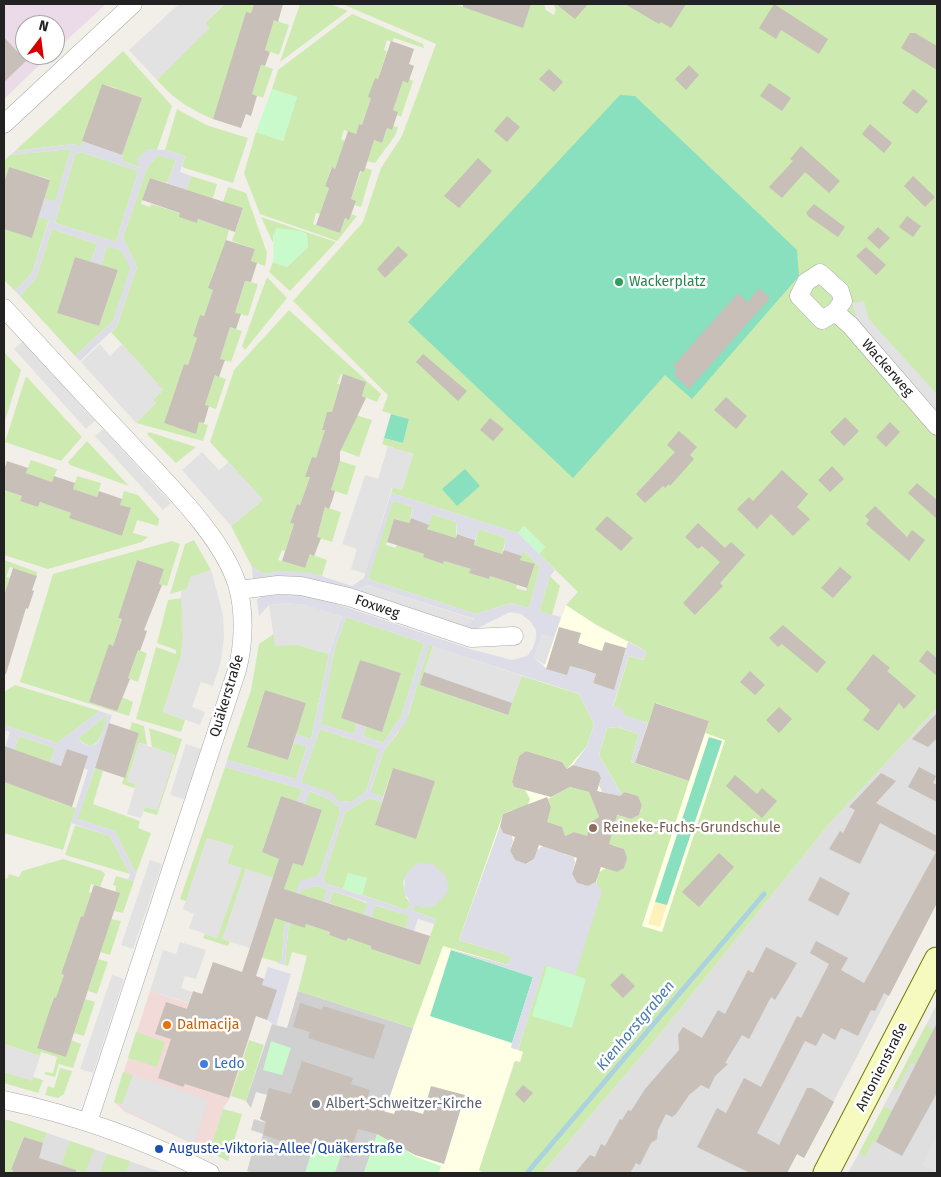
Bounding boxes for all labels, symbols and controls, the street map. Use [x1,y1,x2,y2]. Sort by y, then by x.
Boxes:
north arrow [15,15,65,65]
text: N [37,17,50,35]
place label: Wackerplatz [629,274,706,290]
marker: Wackerplatz [613,276,625,288]
street label: Wackerweg [858,336,916,400]
street label: Foxweg [352,592,402,622]
street label: Quäkerstraße [206,653,248,739]
place label: Reineke-Fuchs-Grundschule [603,820,781,836]
marker: Reineke-Fuchs-Grundschule [587,822,599,834]
water label: Kienhorstgraben [593,977,679,1075]
place label: Dalmacija [177,1017,239,1033]
marker: Dalmacija [161,1019,173,1031]
street label: Antonienstraße [852,1020,912,1114]
place label: Ledo [214,1056,245,1072]
marker: Ledo [198,1058,210,1070]
place label: Albert-Schweitzer-Kirche [326,1096,482,1112]
marker: Albert-Schweitzer-Kirche [310,1098,322,1110]
place label: Auguste-Viktoria-Allee/Quäkerstraße [169,1141,403,1157]
marker: Auguste-Viktoria-Allee/Quäkerstraße [153,1143,165,1155]

